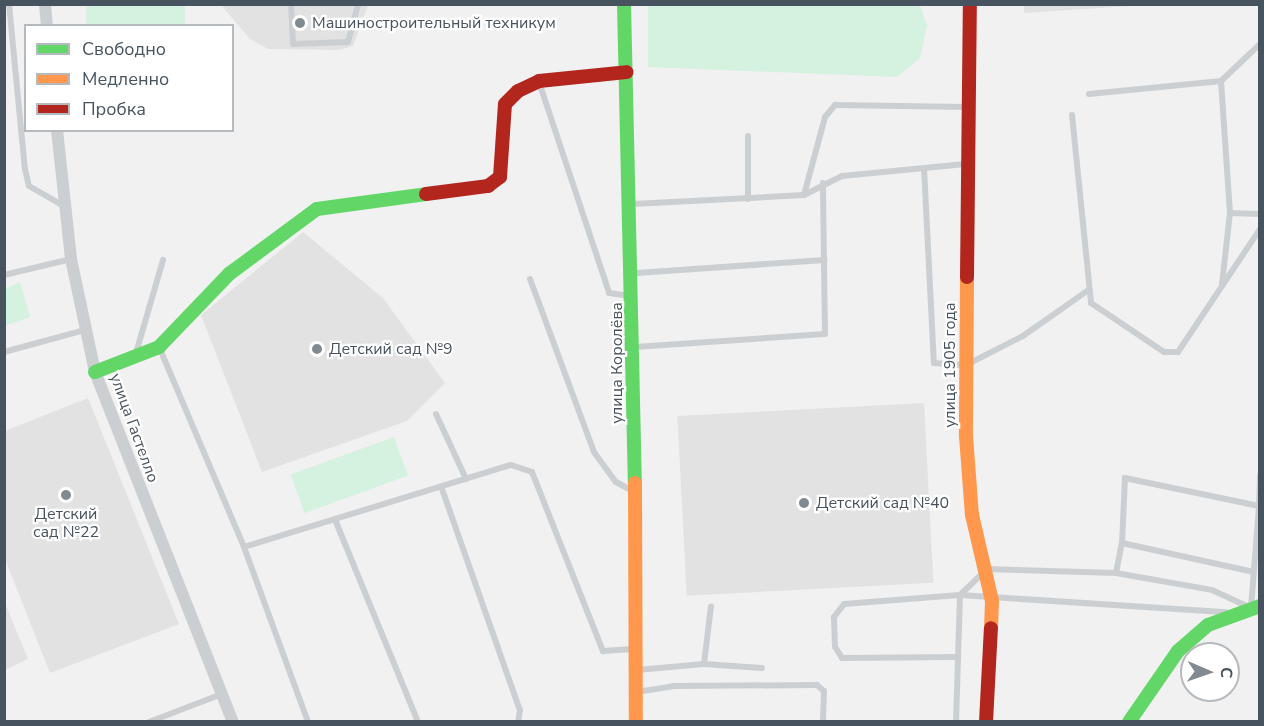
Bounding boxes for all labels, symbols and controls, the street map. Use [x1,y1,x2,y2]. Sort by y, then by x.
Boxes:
place label: Машиностроительный техникум [312,13,556,33]
marker: Машиностроительный техникум [293,16,307,30]
legend [24,24,234,132]
text: Свободно [82,37,166,61]
text: Медленно [82,67,169,91]
text: Пробка [82,97,146,121]
street label: улица Королёва [607,302,627,424]
street label: улица 1905 года [940,302,960,428]
place label: Детский сад №9 [329,339,453,359]
marker: Детский сад №9 [310,342,324,356]
street label: улица Гастелло [105,371,163,485]
marker: Детский сад №22 [59,488,73,502]
place label: Детский сад №40 [816,493,949,513]
marker: Детский сад №40 [797,496,811,510]
place label: Детский сад №22 [33,504,99,542]
north arrow [1180,642,1240,702]
text: С [1215,667,1237,678]

